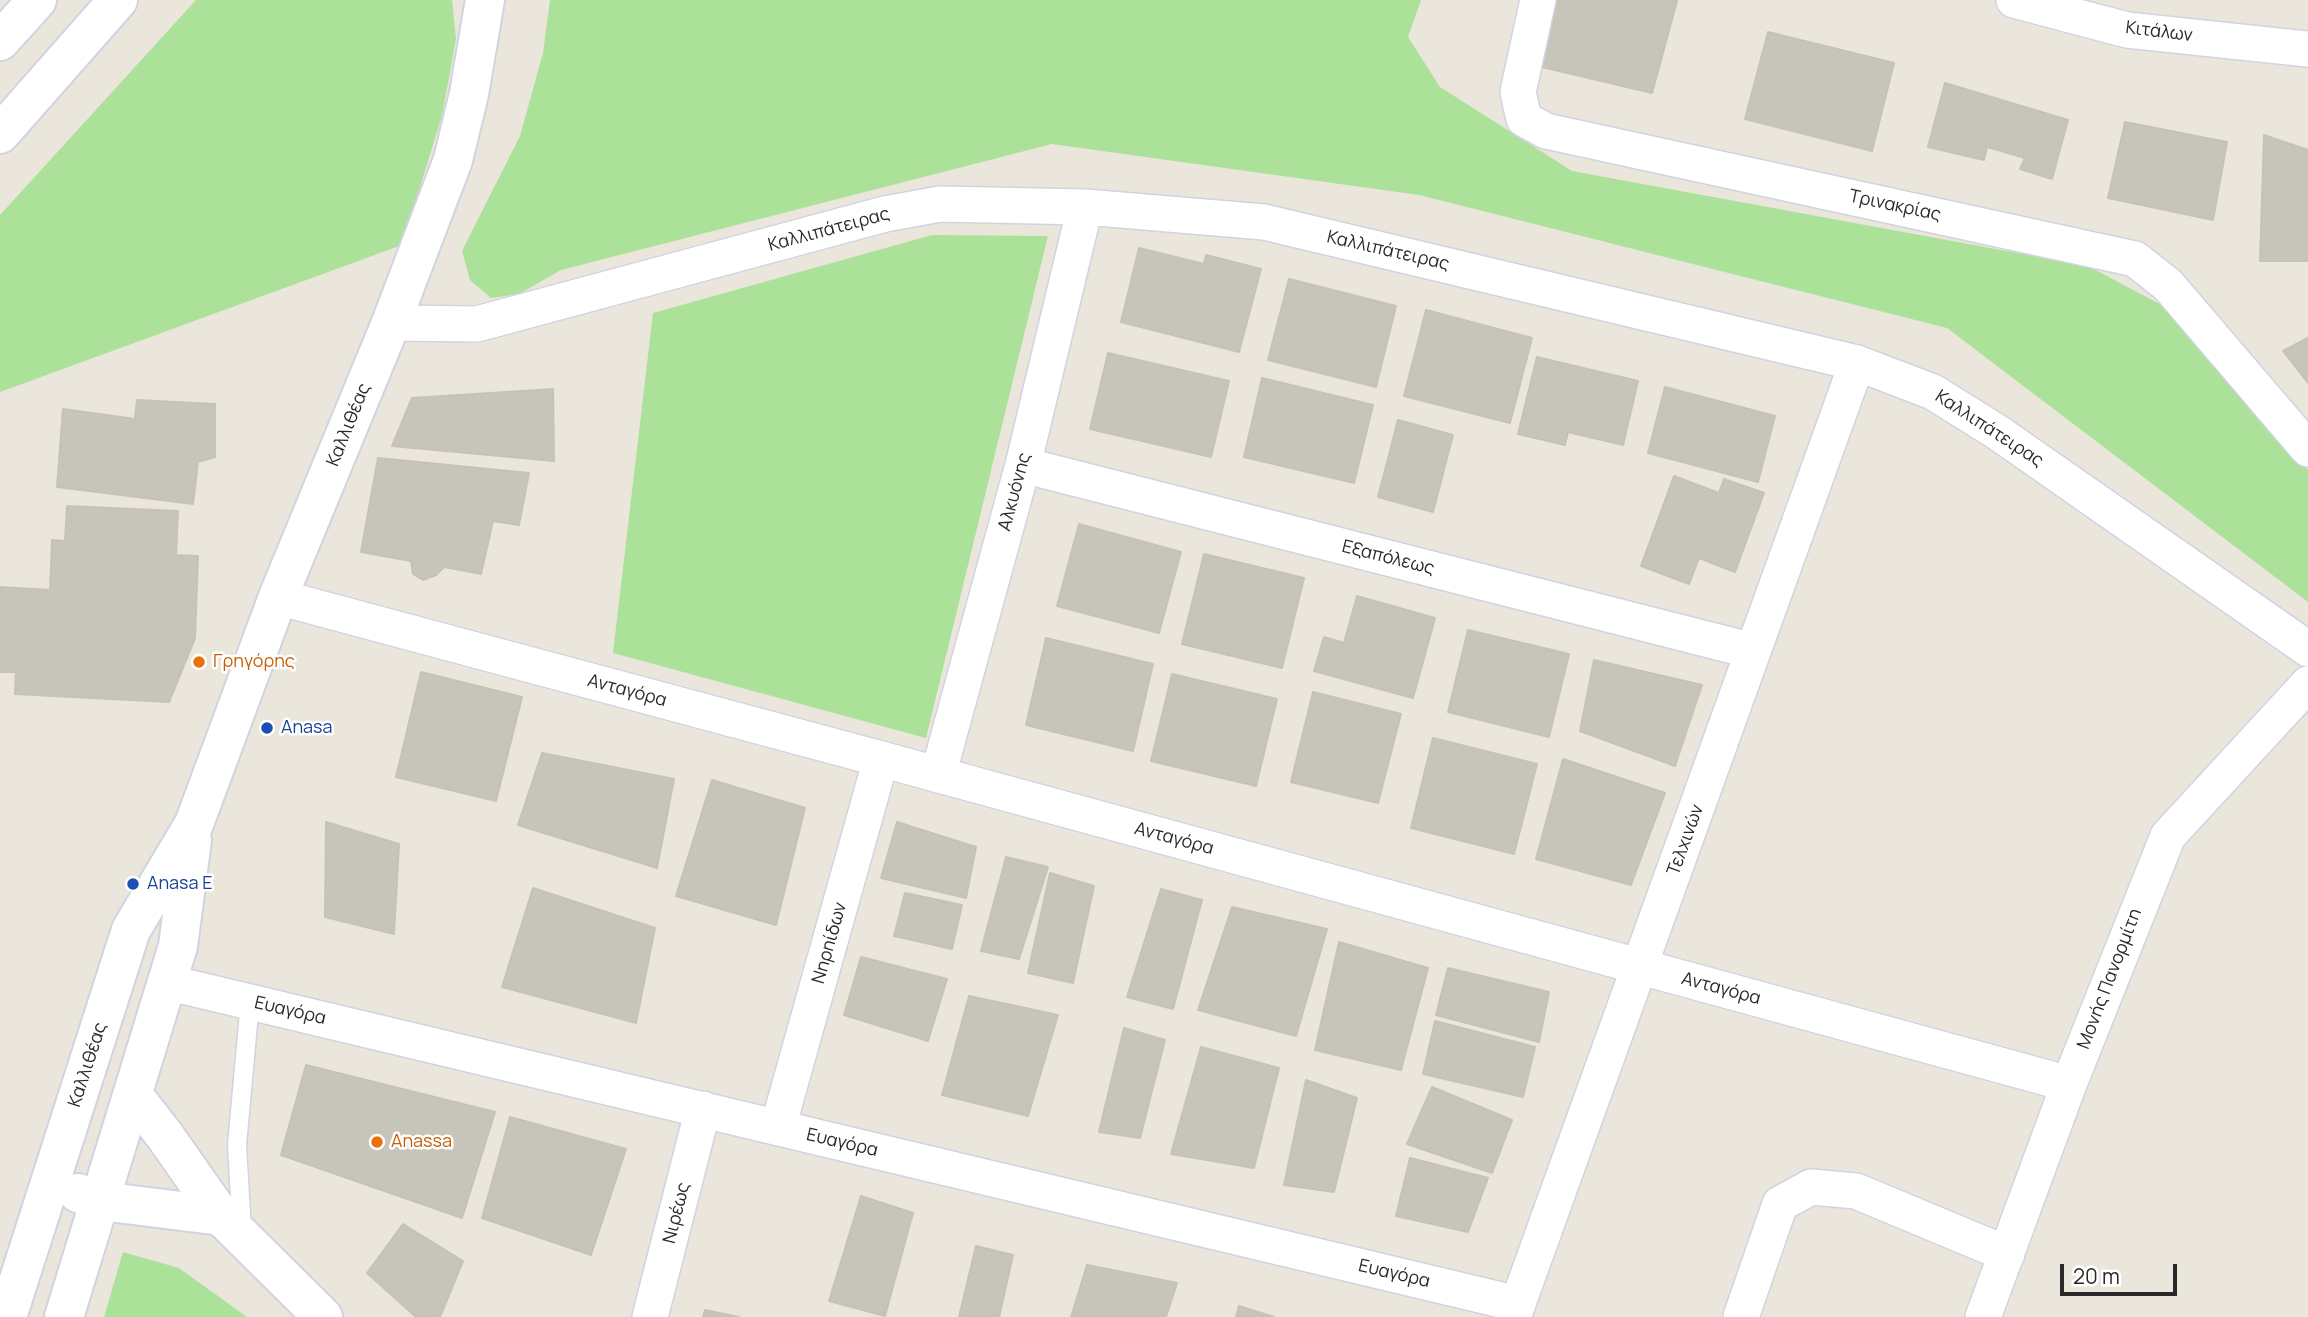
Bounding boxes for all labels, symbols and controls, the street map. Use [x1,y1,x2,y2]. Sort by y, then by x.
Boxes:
street label: Κιτάλων [2124,17,2194,47]
street label: Τρινακρίας [1847,186,1943,226]
street label: Καλλιπάτειρας [766,203,892,257]
street label: Καλλιπάτειρας [1325,226,1451,276]
street label: Καλλιθέας [323,380,375,470]
street label: Καλλιπάτειρας [1931,386,2047,472]
street label: Αλκυόνης [994,450,1036,534]
street label: Εξαπόλεως [1340,536,1436,580]
place label: Γρηγόρης [213,651,295,673]
marker: Γρηγόρης [191,654,207,670]
street label: Ανταγόρα [585,670,669,712]
place label: Anasa [281,717,333,739]
marker: Anasa [259,720,275,736]
street label: Τελχινών [1663,802,1709,878]
street label: Ανταγόρα [1132,818,1216,860]
place label: Anasa E [147,873,212,895]
marker: Anasa E [125,876,141,892]
street label: Νηρηίδων [808,900,852,986]
street label: Μονής Πανορμίτη [2073,906,2147,1052]
street label: Ανταγόρα [1679,968,1763,1010]
street label: Ευαγόρα [252,992,328,1030]
street label: Καλλιθέας [64,1020,112,1110]
street label: Ευαγόρα [804,1124,880,1162]
place label: Anassa [391,1131,452,1153]
marker: Anassa [369,1134,385,1150]
street label: Νιρέως [659,1180,695,1246]
scale bar [2063,1250,2180,1294]
street label: Ευαγόρα [1356,1255,1432,1293]
text: 20 m [2073,1262,2120,1290]

